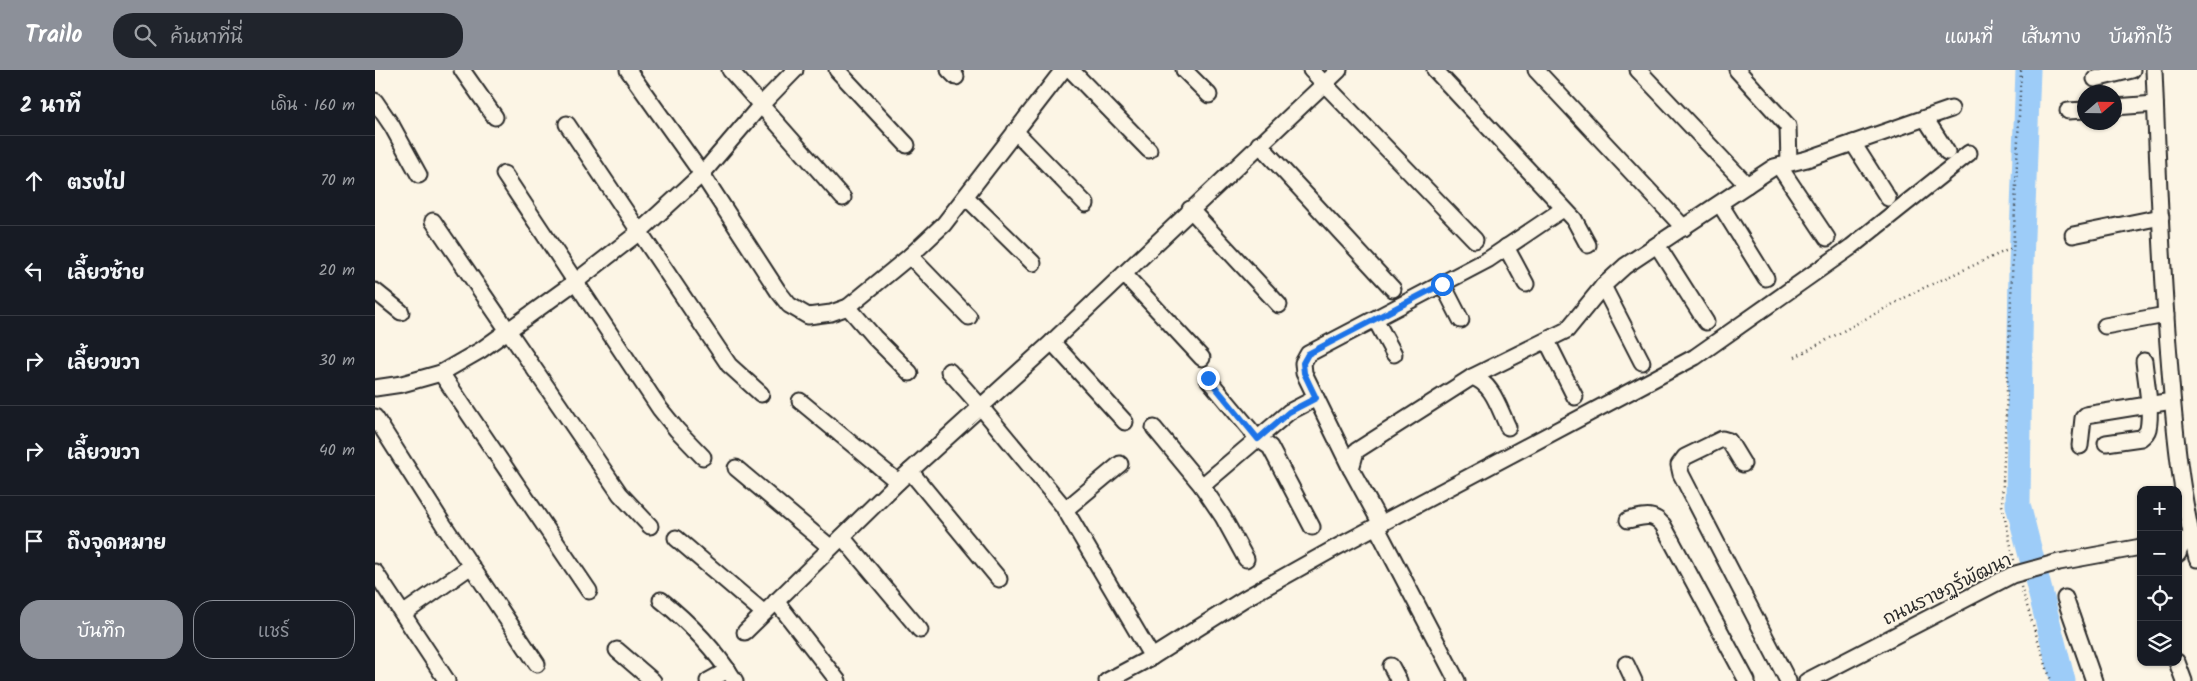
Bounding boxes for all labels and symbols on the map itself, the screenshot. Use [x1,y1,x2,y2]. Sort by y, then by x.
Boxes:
north arrow [2077,85,2122,130]
route start [1431,273,1454,296]
route end [1197,367,1220,390]
street label: ถนนราษฏร์พัฒนา [1878,547,2017,634]

